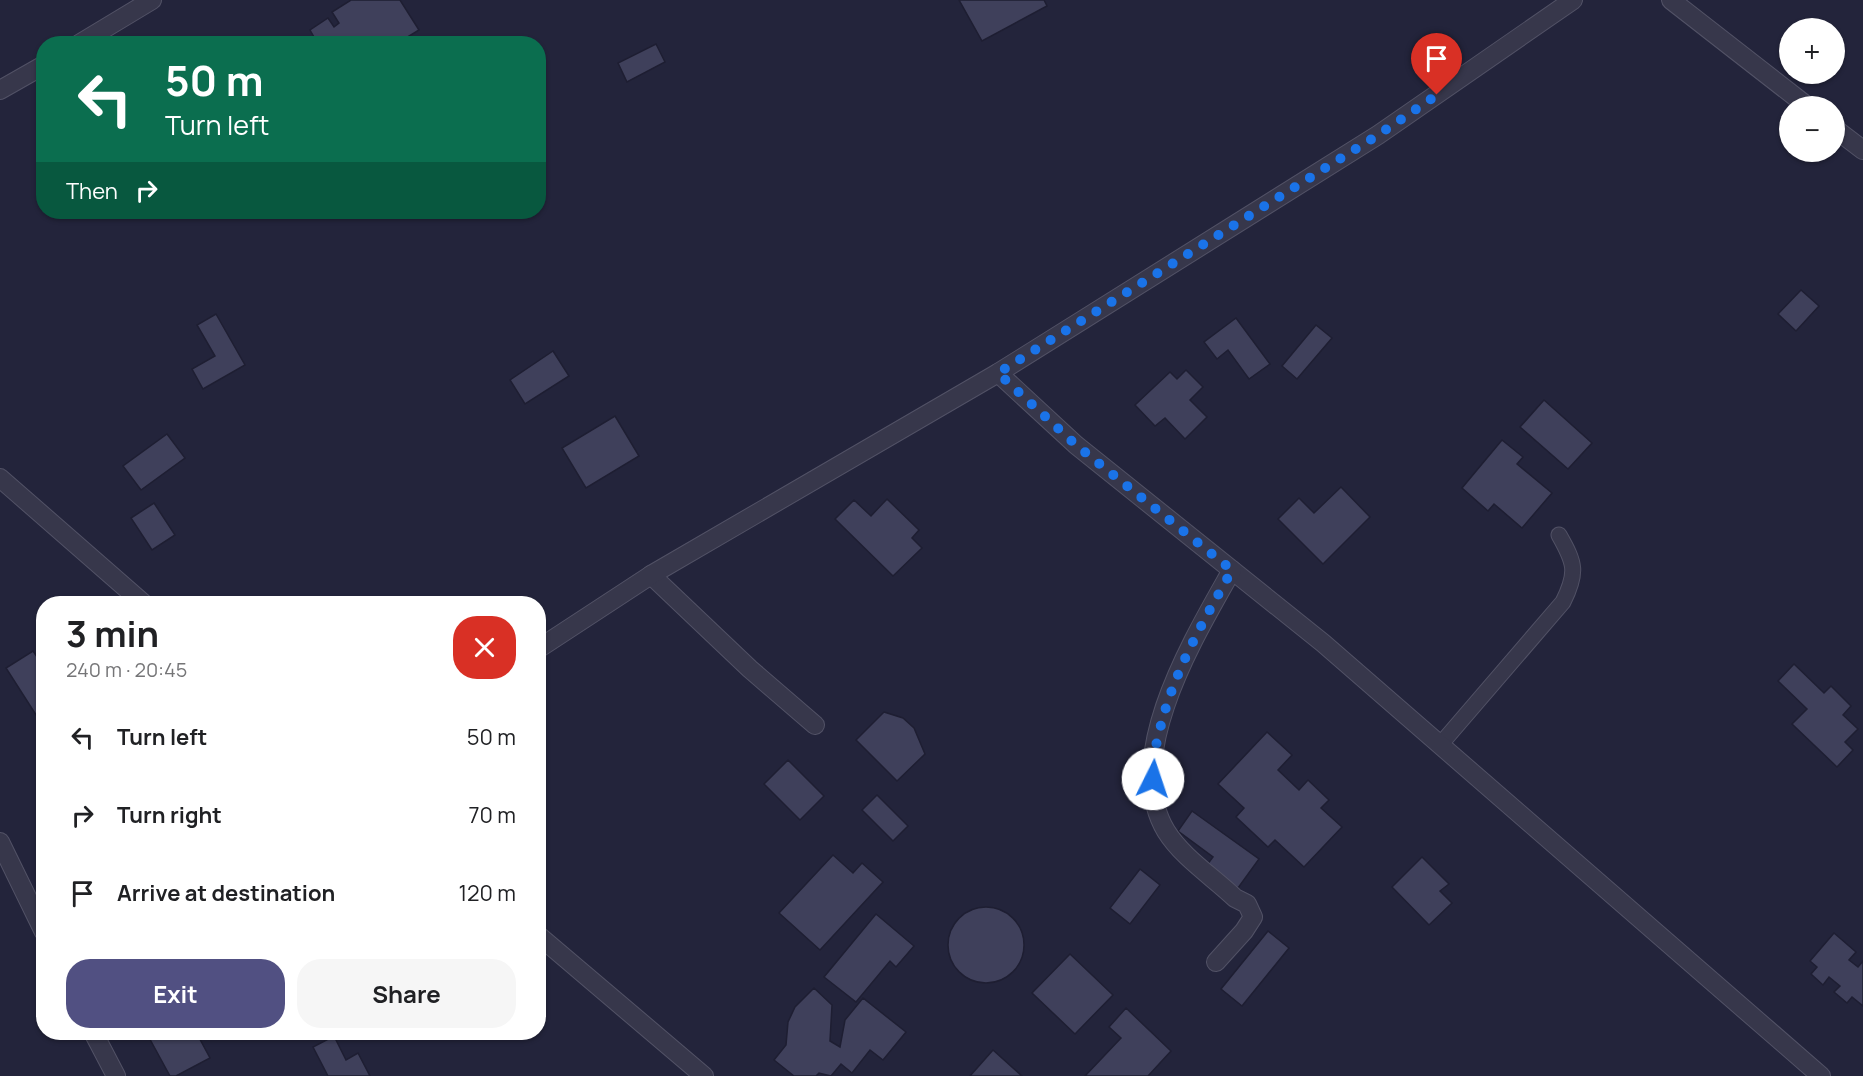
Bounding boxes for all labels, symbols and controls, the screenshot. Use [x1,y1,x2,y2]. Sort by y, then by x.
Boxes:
map controls [1779,18,1845,162]
button: + [1779,18,1845,84]
pin [1411,33,1462,95]
icon: arrive [1420,42,1453,75]
text: 50 m [165,51,263,109]
icon: left [66,60,144,138]
button: − [1779,96,1845,162]
text: Turn left [165,106,269,143]
icon: right [130,174,163,207]
text: Then [66,176,118,206]
text: 3 min [66,609,159,658]
button: close [453,616,516,679]
text: 240 m · 20:45 [66,656,187,683]
icon: left [66,721,99,754]
text: Turn left [117,722,207,752]
text: 50 m [467,722,516,752]
position arrow [1121,747,1185,811]
icon: right [66,799,99,832]
text: Turn right [117,800,222,830]
text: 70 m [468,800,516,830]
icon: arrive [66,877,99,910]
text: Arrive at destination [117,878,335,908]
text: 120 m [458,878,516,908]
button: Exit [66,959,285,1028]
button: Share [297,959,516,1028]

